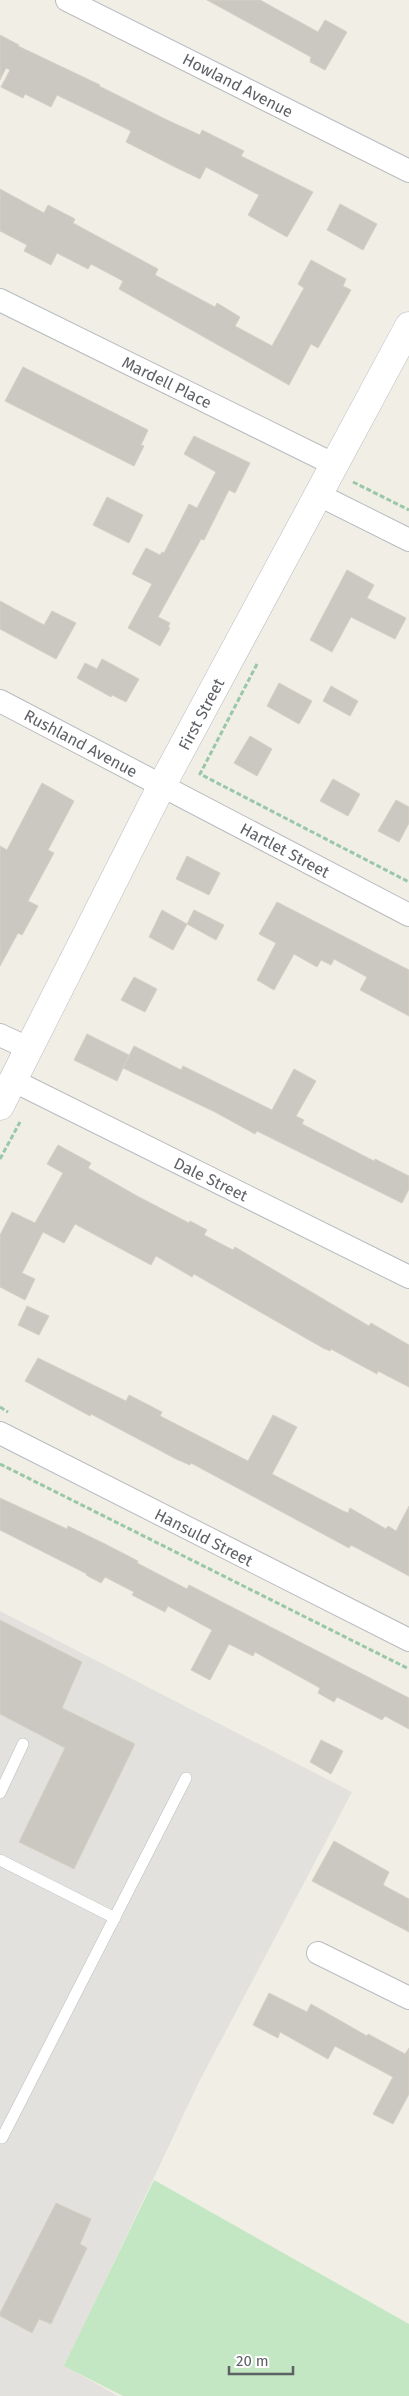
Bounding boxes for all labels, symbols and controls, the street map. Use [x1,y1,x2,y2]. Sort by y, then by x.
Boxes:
street label: Howland Avenue [179,49,296,121]
street label: Mardell Place [119,353,215,412]
street label: First Street [175,675,228,753]
street label: Rushland Avenue [21,706,141,781]
street label: Hartlet Street [237,819,333,882]
street label: Dale Street [171,1153,251,1206]
street label: Hansuld Street [152,1505,256,1570]
scale bar [229,2344,293,2376]
text: 20 m [236,2352,269,2370]

